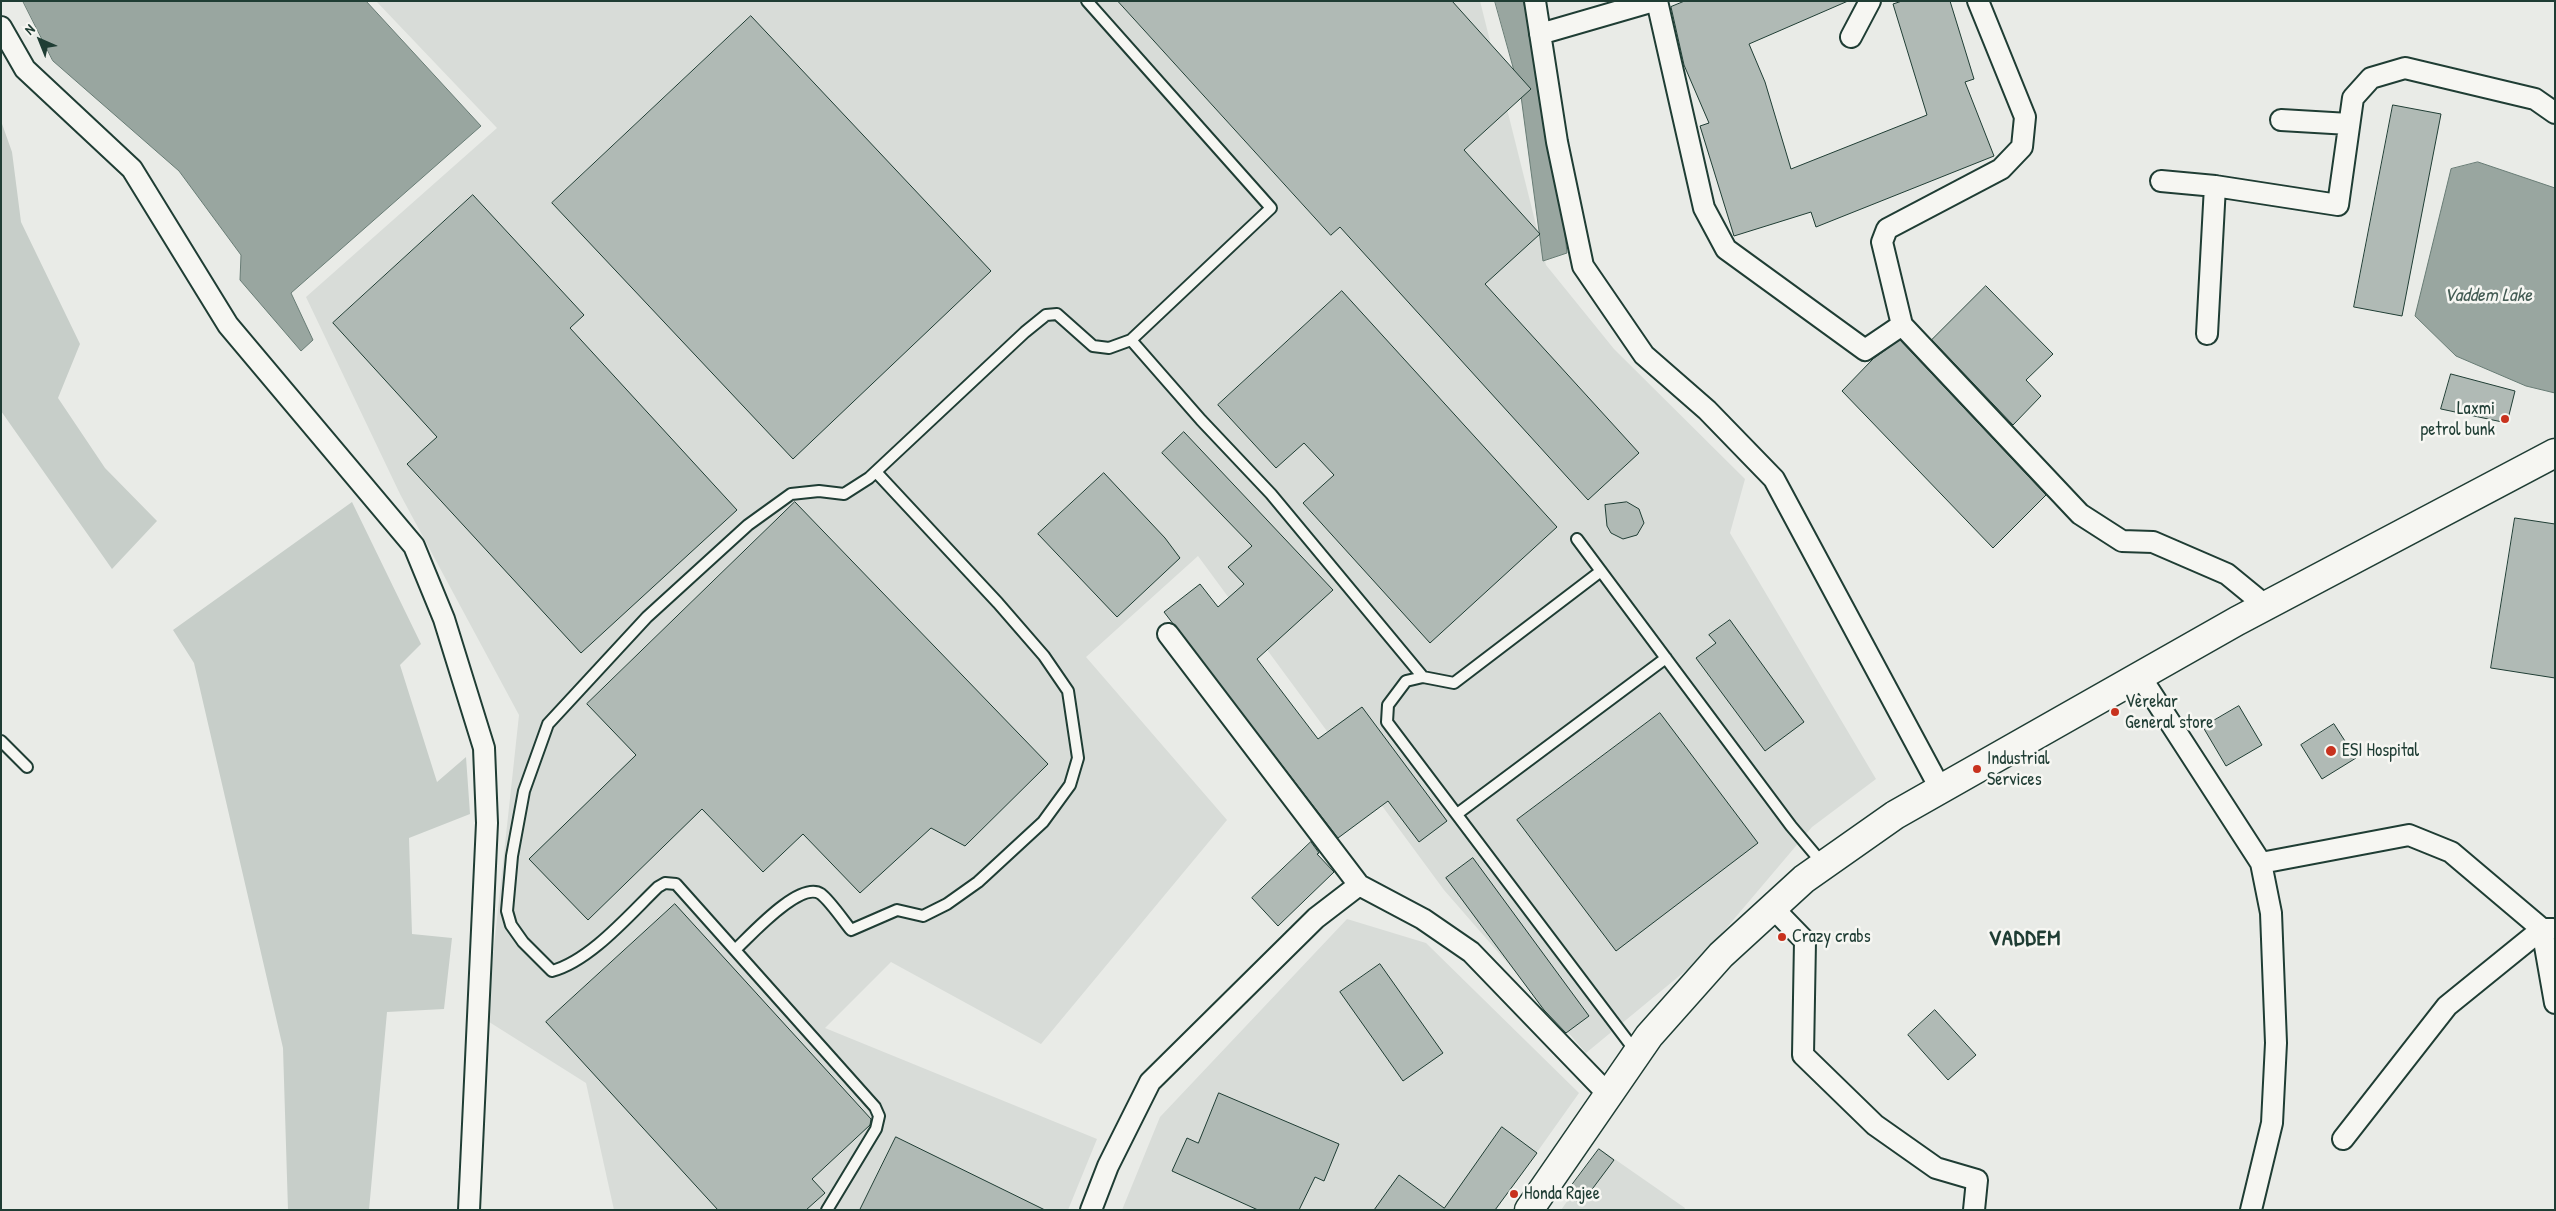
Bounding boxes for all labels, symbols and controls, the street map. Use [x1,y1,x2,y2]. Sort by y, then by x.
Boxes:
north arrow [15,15,65,65]
text: N [20,19,39,38]
water label: Vaddem Lake [2444,285,2532,307]
place label: Laxmi petrol bunk [2421,398,2495,440]
marker: Laxmi petrol bunk [2499,413,2511,425]
place label: Verekar General store [2125,691,2213,734]
marker: Verekar General store [2109,706,2121,718]
place label: ESI Hospital [2342,740,2419,762]
marker: ESI Hospital [2324,744,2338,758]
place label: Industrial Services [1987,748,2050,791]
marker: Industrial Services [1971,763,1983,775]
place label: Crazy crabs [1792,926,1871,948]
district label: VADDEM [1988,926,2062,952]
marker: Crazy crabs [1776,931,1788,943]
place label: Honda Rajee [1524,1183,1600,1205]
marker: Honda Rajee [1508,1188,1520,1200]

